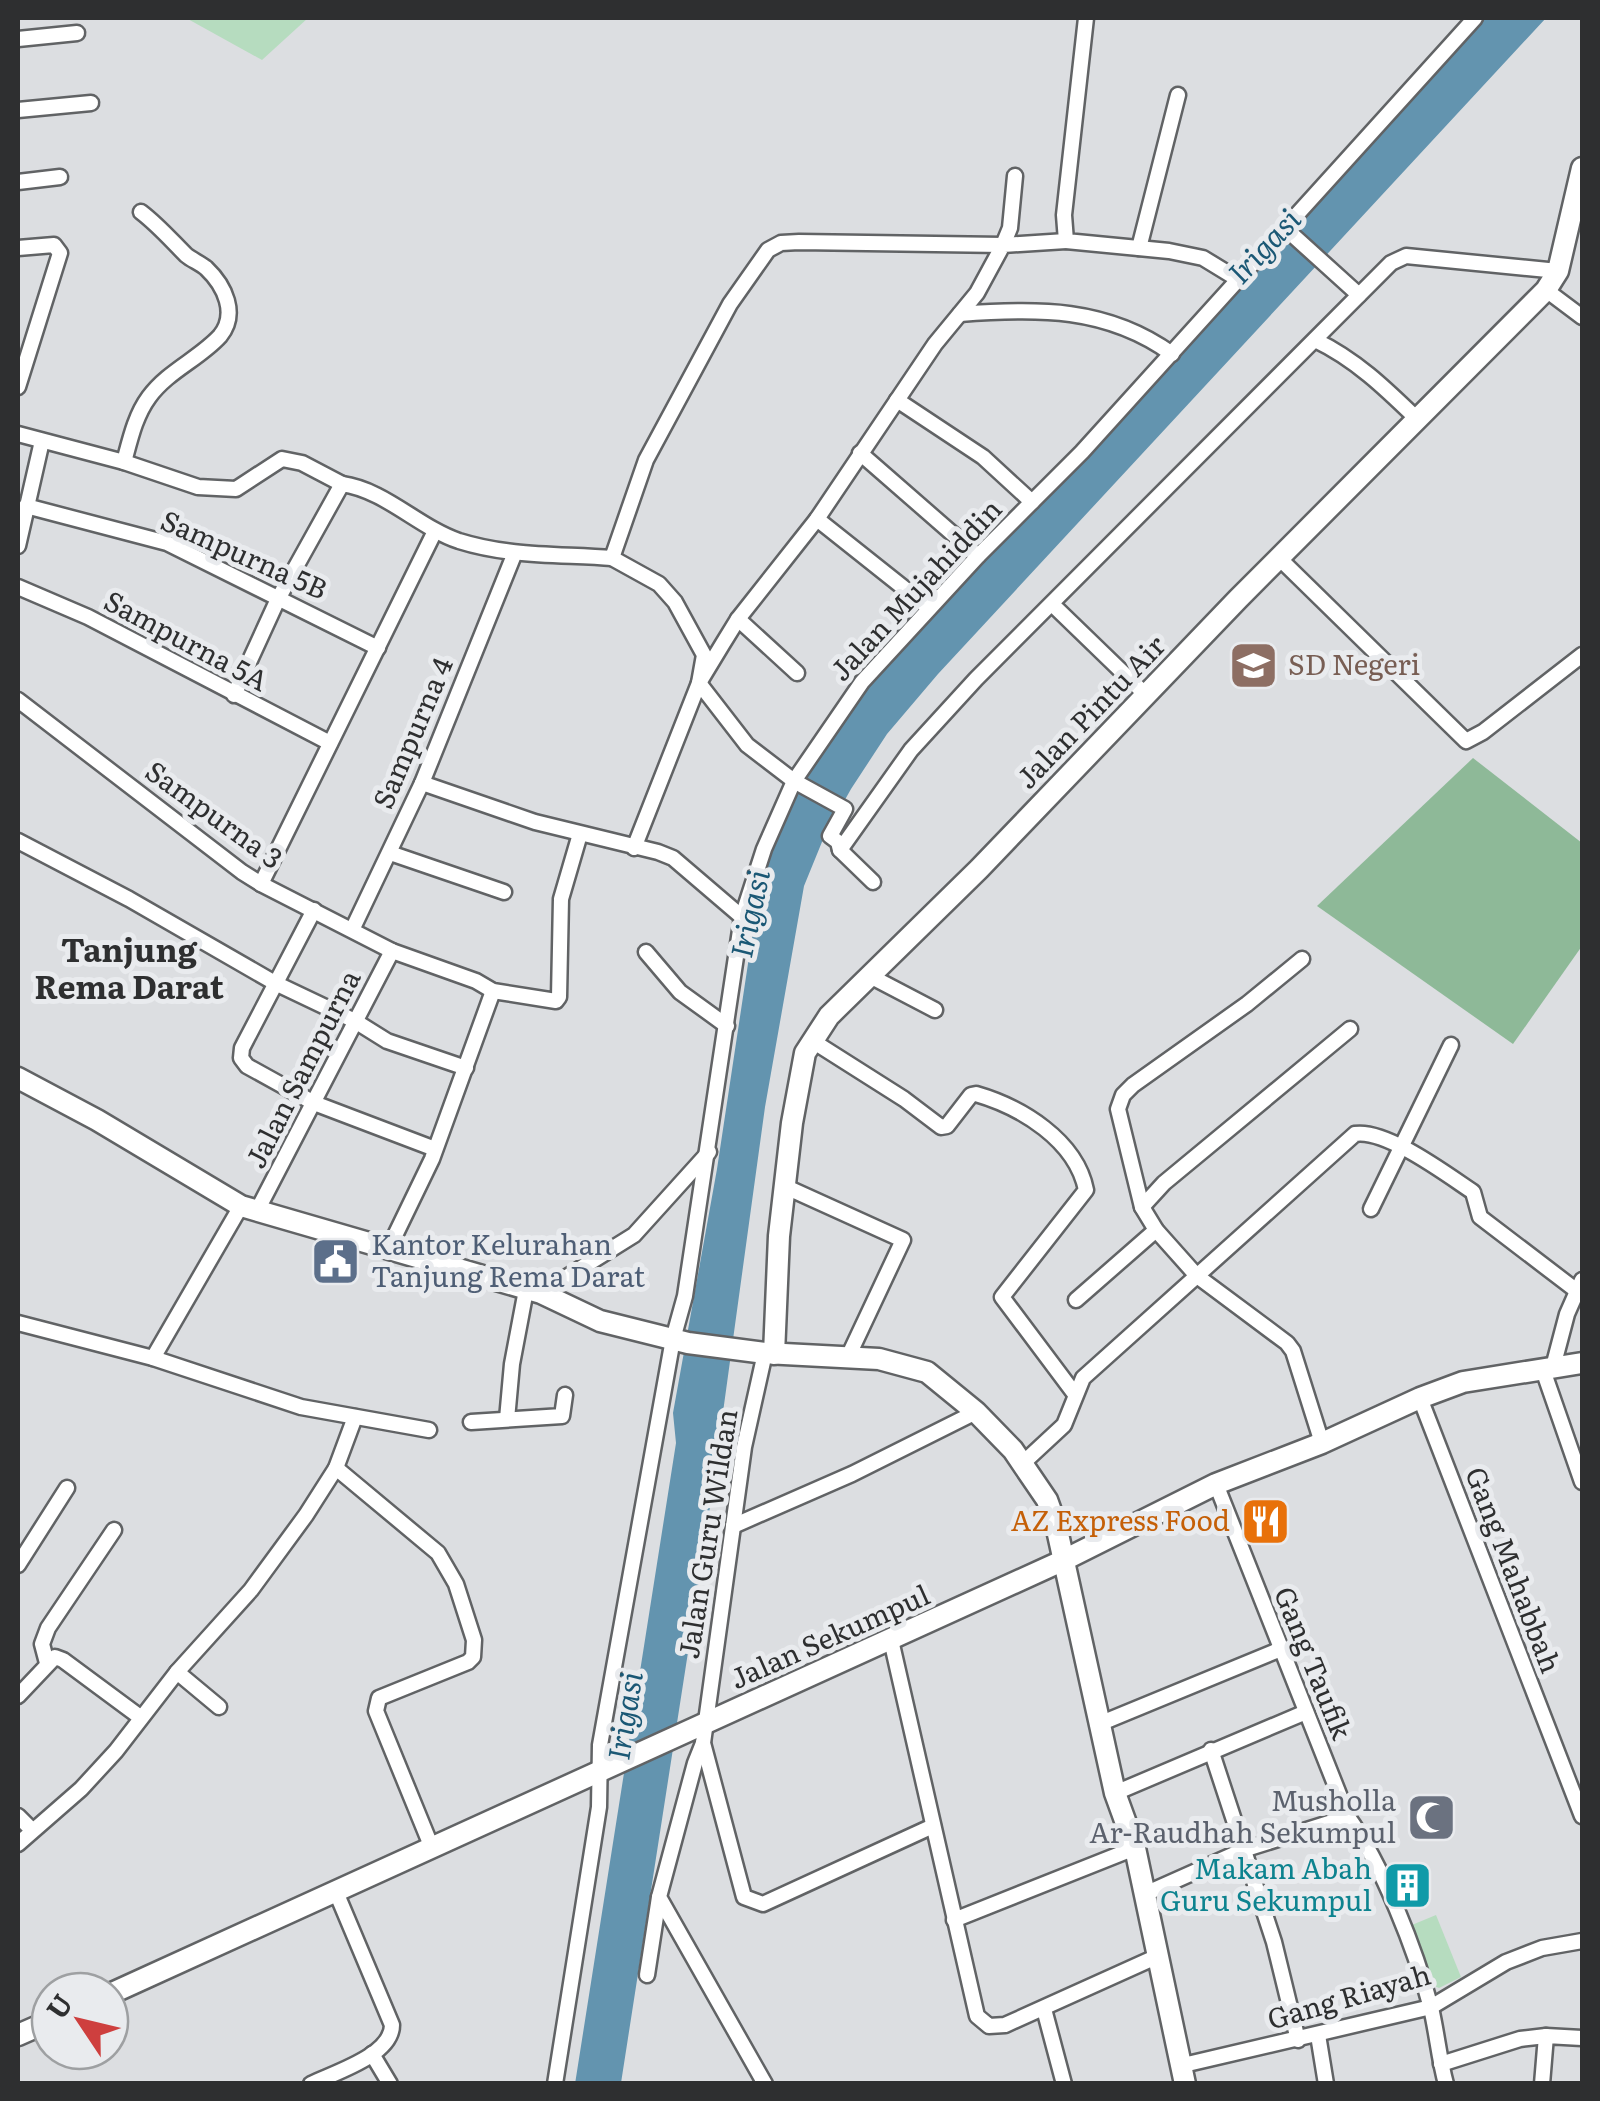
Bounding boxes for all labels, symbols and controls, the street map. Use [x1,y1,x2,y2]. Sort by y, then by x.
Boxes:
water label: Irigasi [1216,197,1309,292]
street label: Jalan Mujahiddin [819,488,1010,689]
street label: Sampurna 5B [155,498,335,609]
street label: Sampurna 5A [97,578,277,700]
street label: Jalan Pintu Air [1005,624,1174,797]
school or university icon: SD Negeri [1227,639,1279,691]
place label: SD Negeri [1288,642,1420,684]
street label: Sampurna 4 [360,650,462,815]
street label: Sampurna 3 [138,749,293,878]
water label: Irigasi [717,865,779,961]
district label: Tanjung Rema Darat [34,924,224,1009]
street label: Jalan Sampurna [233,962,369,1175]
place label: Kantor Kelurahan Tanjung Rema Darat [371,1222,646,1296]
public building icon: Kantor Kelurahan Tanjung Rema Darat [310,1235,362,1287]
street label: Jalan Guru Wildan [666,1406,746,1662]
street label: Gang Mahabbah [1456,1460,1573,1678]
restaurant icon: AZ Express Food [1239,1495,1291,1547]
place label: AZ Express Food [1011,1498,1230,1540]
street label: Jalan Sekumpul [723,1572,936,1698]
street label: Gang Taufik [1265,1580,1365,1746]
water label: Irigasi [594,1668,652,1763]
place label: Musholla Ar-Raudhah Sekumpul [1089,1778,1396,1852]
mosque icon: Musholla Ar-Raudhah Sekumpul [1405,1791,1457,1843]
place label: Makam Abah Guru Sekumpul [1160,1846,1372,1920]
building icon: Makam Abah Guru Sekumpul [1381,1859,1433,1911]
street label: Gang Riayah [1262,1952,1435,2038]
north arrow [30,1971,130,2071]
text: U [34,1984,81,2027]

